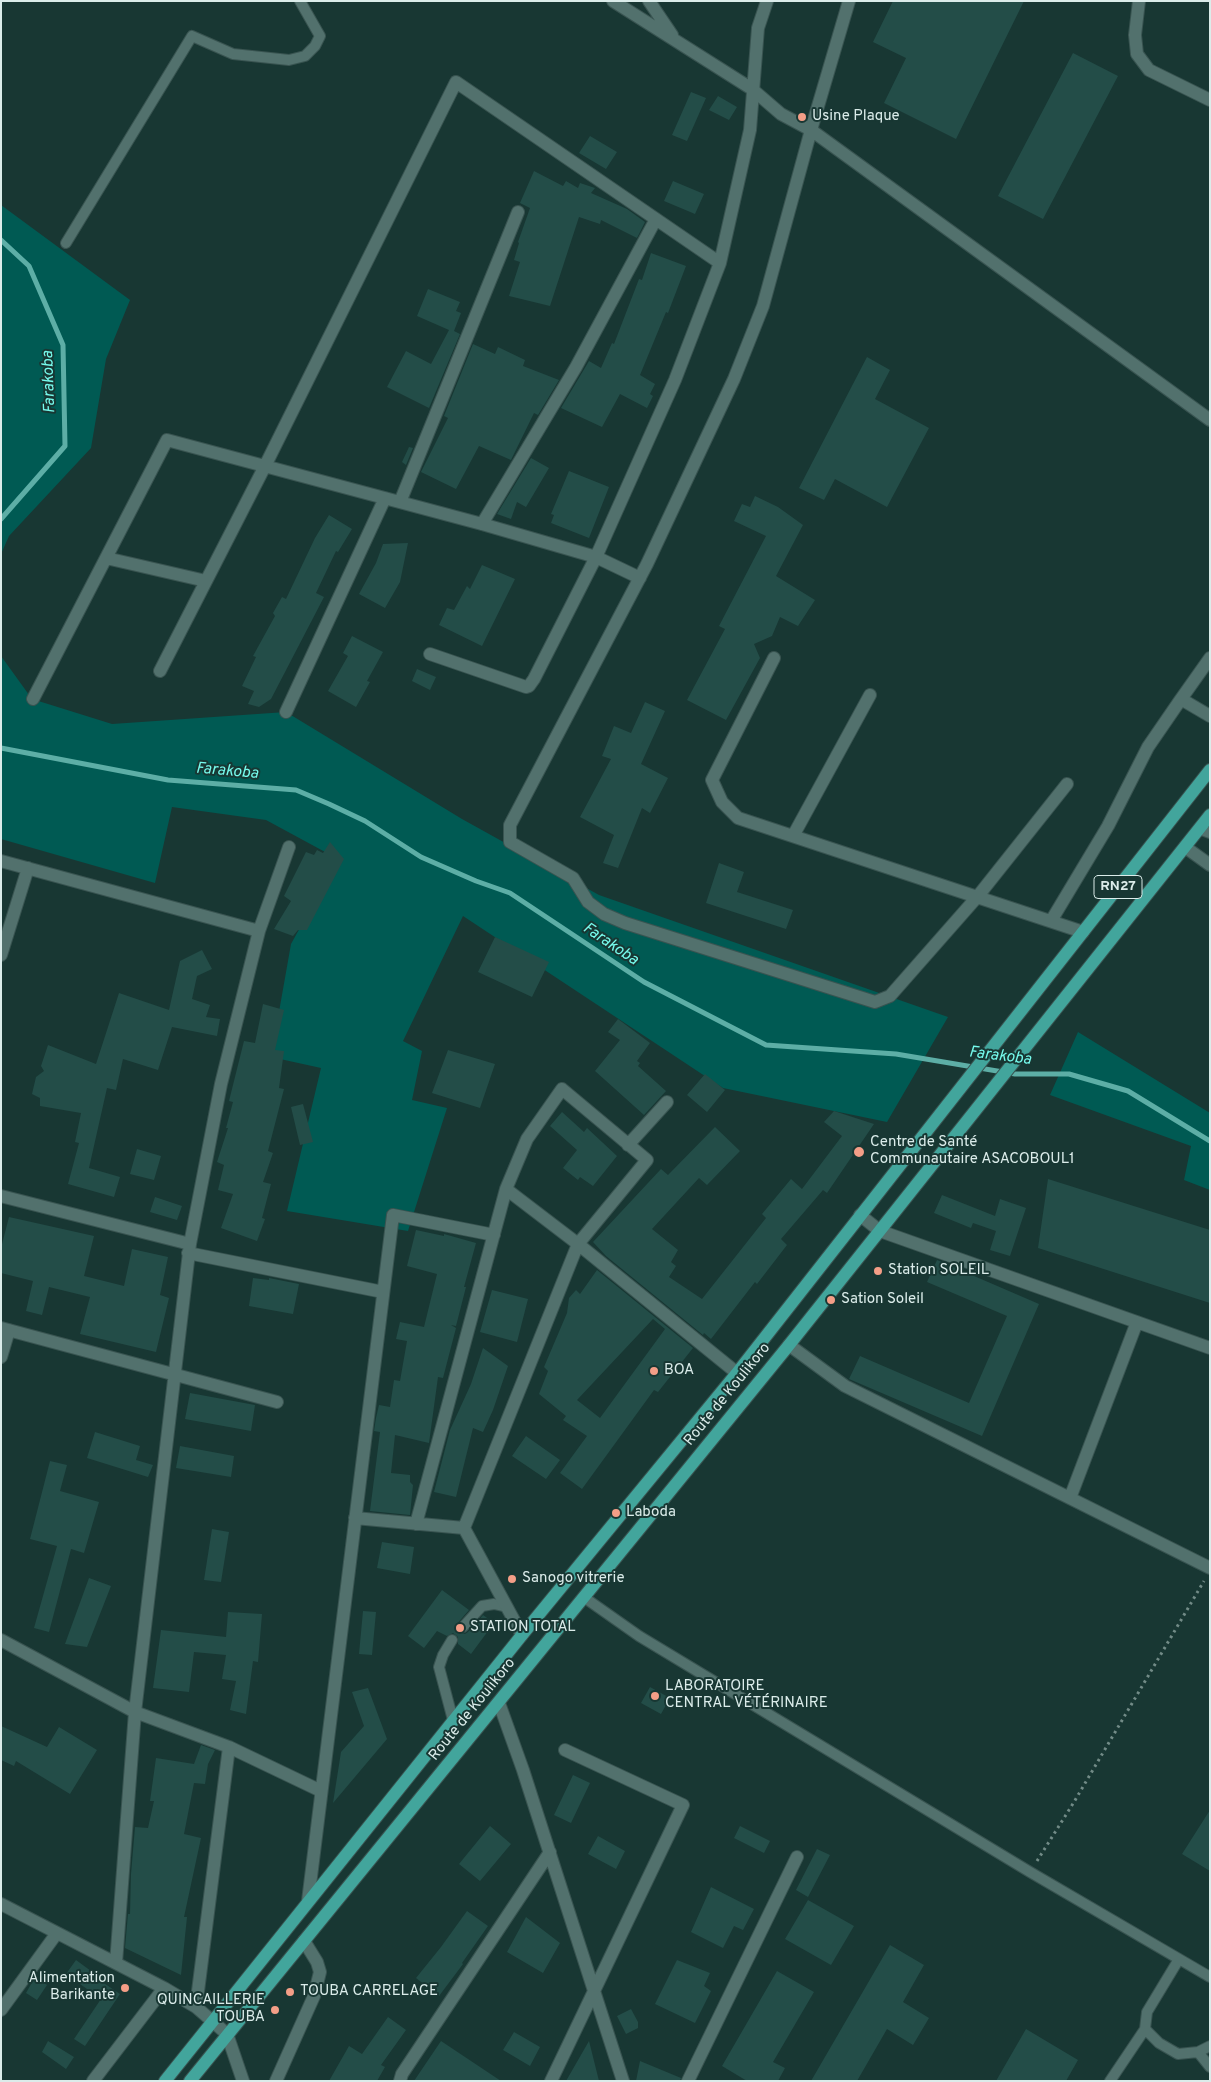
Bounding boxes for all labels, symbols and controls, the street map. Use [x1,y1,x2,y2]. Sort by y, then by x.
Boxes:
place label: Usine Plaque [812,108,900,126]
marker: Usine Plaque [796,111,808,123]
water label: Farakoba [39,350,61,414]
water label: Farakoba [195,760,259,784]
road number: RN27 [1094,876,1142,899]
water label: Farakoba [579,920,641,970]
water label: Farakoba [968,1044,1032,1070]
place label: Centre de Santé Communautaire ASACOBOUL1 [870,1134,1075,1169]
marker: Centre de Santé Communautaire ASACOBOUL1 [852,1145,866,1159]
place label: Station SOLEIL [888,1262,989,1280]
marker: Station SOLEIL [872,1265,884,1277]
place label: Sation Soleil [841,1291,924,1309]
marker: Sation Soleil [825,1294,837,1306]
street label: Route de Koulikoro [681,1340,775,1450]
place label: BOA [664,1362,694,1380]
marker: BOA [648,1365,660,1377]
place label: Laboda [626,1504,676,1522]
marker: Laboda [610,1507,622,1519]
place label: Sanogo vitrerie [522,1570,624,1588]
marker: Sanogo vitrerie [506,1573,518,1585]
place label: STATION TOTAL [470,1619,576,1637]
marker: STATION TOTAL [454,1622,466,1634]
street label: Route de Koulikoro [426,1655,520,1765]
place label: LABORATOIRE CENTRAL VÉTÉRINAIRE [665,1678,828,1713]
marker: LABORATOIRE CENTRAL VÉTÉRINAIRE [649,1690,661,1702]
place label: Alimentation Barikante [29,1970,115,2005]
marker: Alimentation Barikante [119,1982,131,1994]
place label: TOUBA CARRELAGE [300,1983,438,2001]
marker: TOUBA CARRELAGE [284,1986,296,1998]
place label: QUINCAILLERIE TOUBA [157,1992,265,2027]
marker: QUINCAILLERIE TOUBA [269,2004,281,2016]

